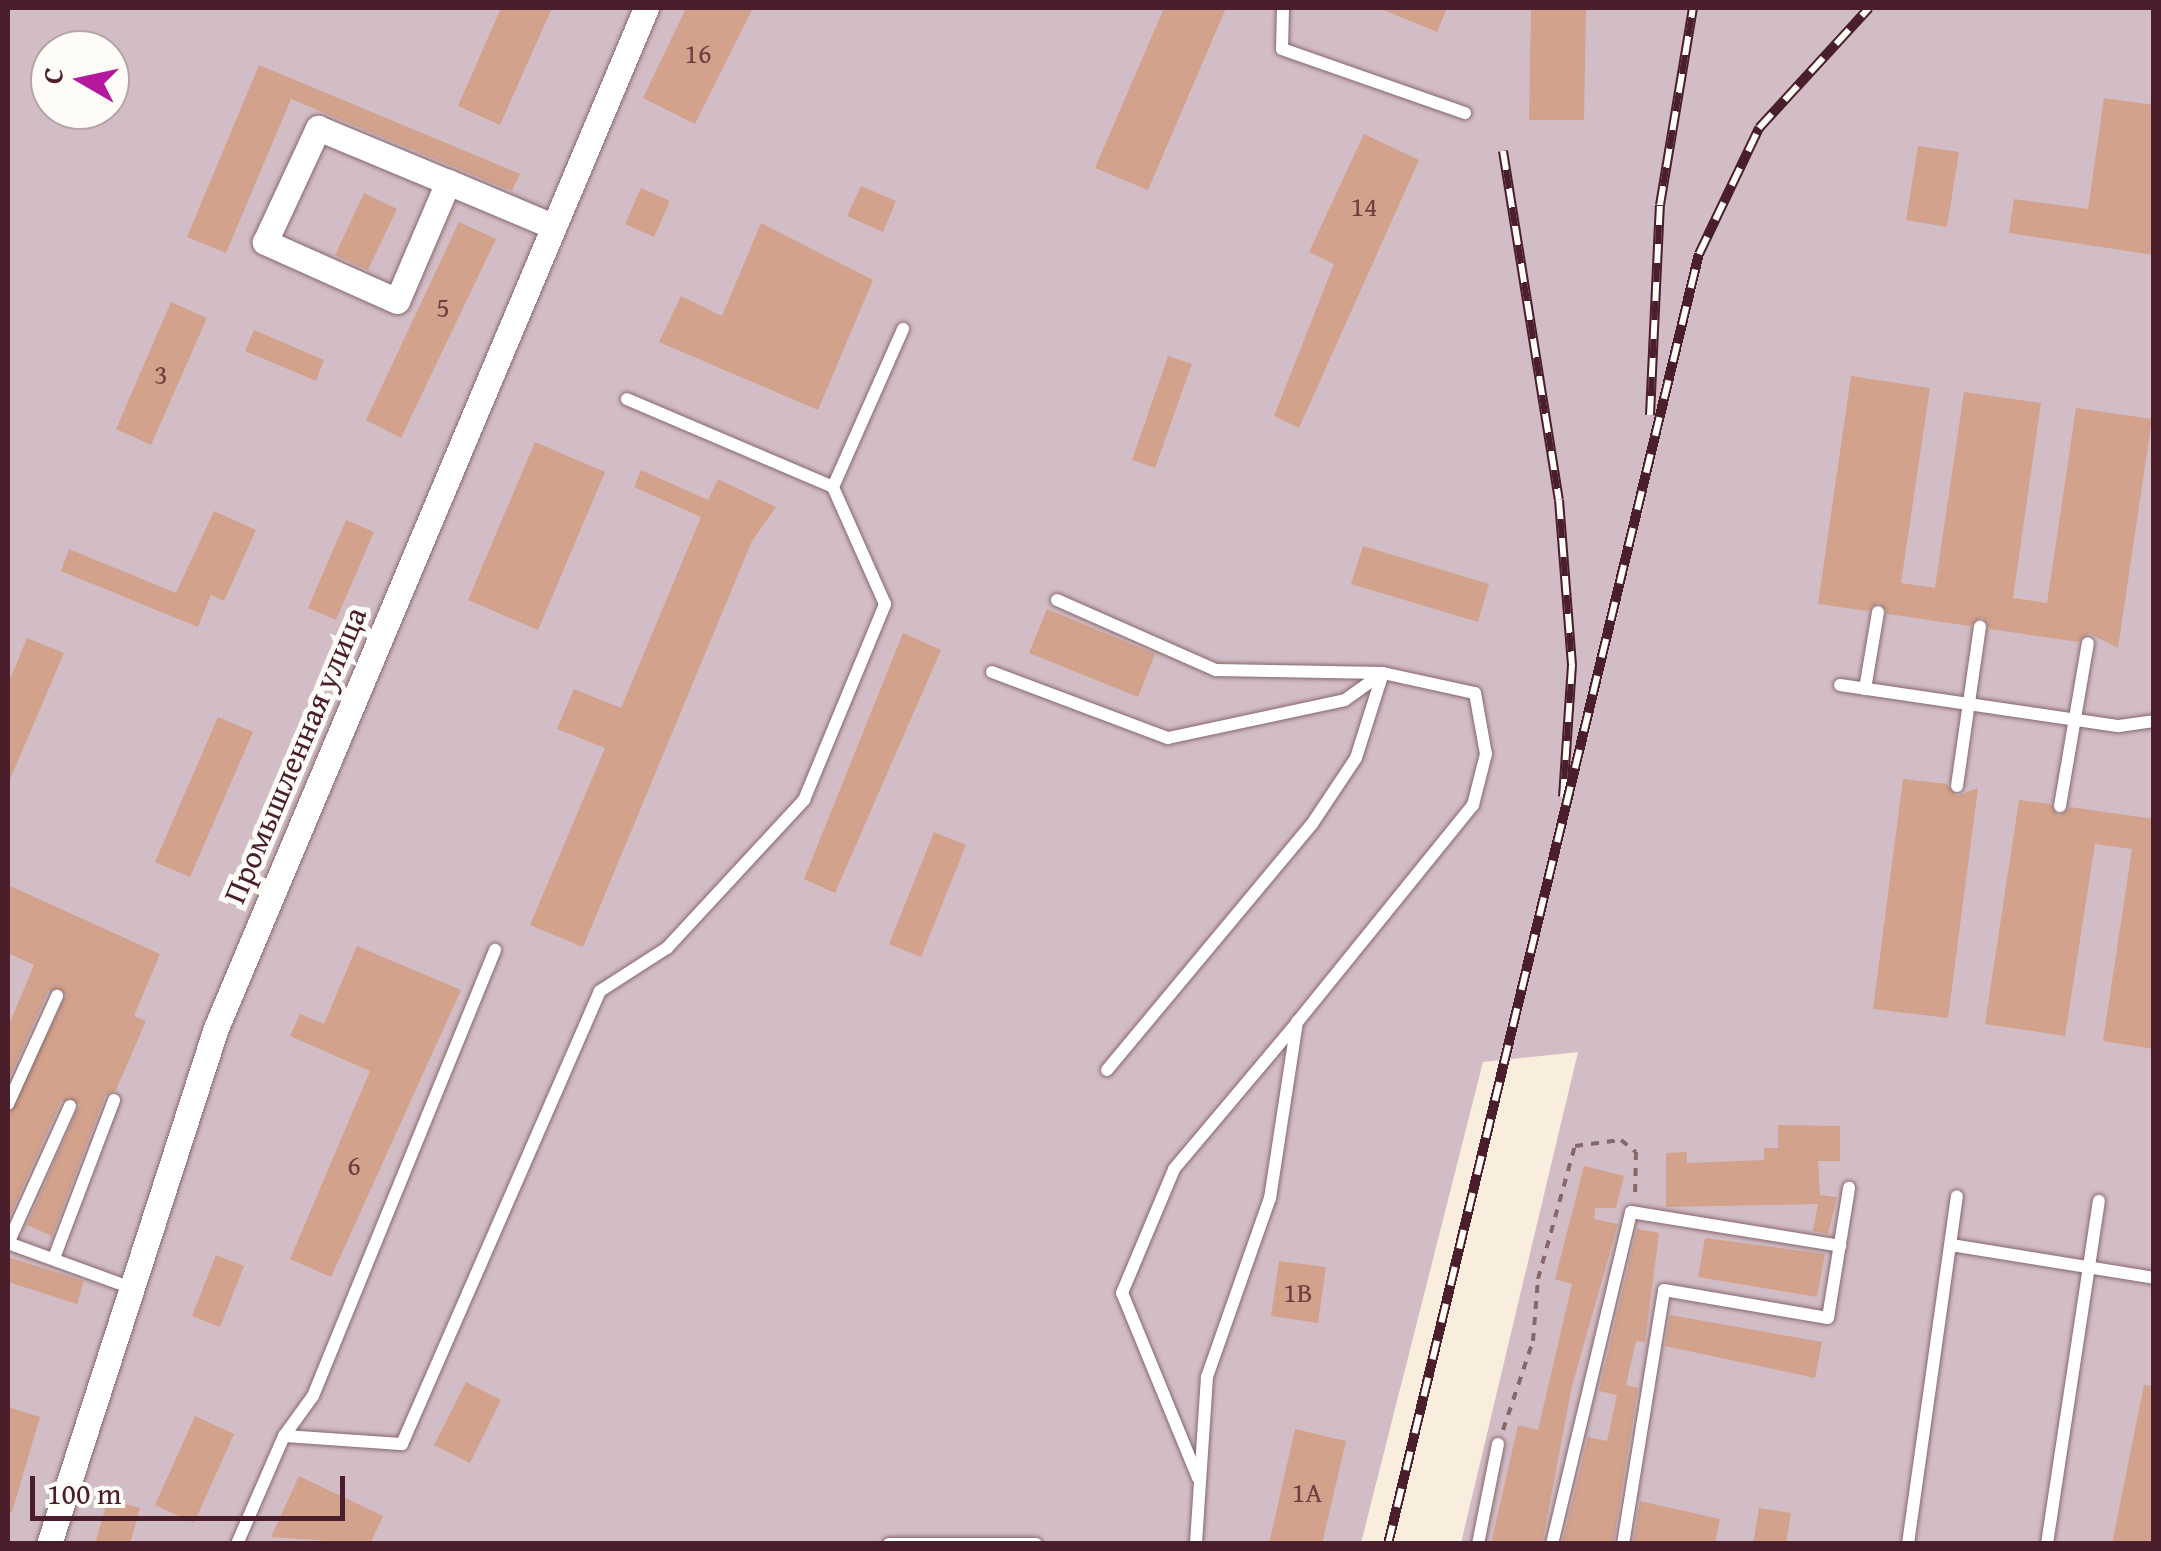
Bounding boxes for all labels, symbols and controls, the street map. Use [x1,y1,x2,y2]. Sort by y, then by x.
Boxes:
north arrow [30,30,130,130]
house number: 16 [685,36,711,70]
text: С [30,65,73,87]
house number: 14 [1351,189,1377,223]
house number: 5 [436,290,450,324]
house number: 3 [154,357,168,391]
street label: Промышленная улица [215,601,375,909]
house number: 6 [347,1148,361,1182]
house number: 1В [1283,1275,1313,1309]
scale bar [35,1456,350,1518]
text: 100 m [47,1471,121,1515]
house number: 1А [1292,1475,1322,1509]

